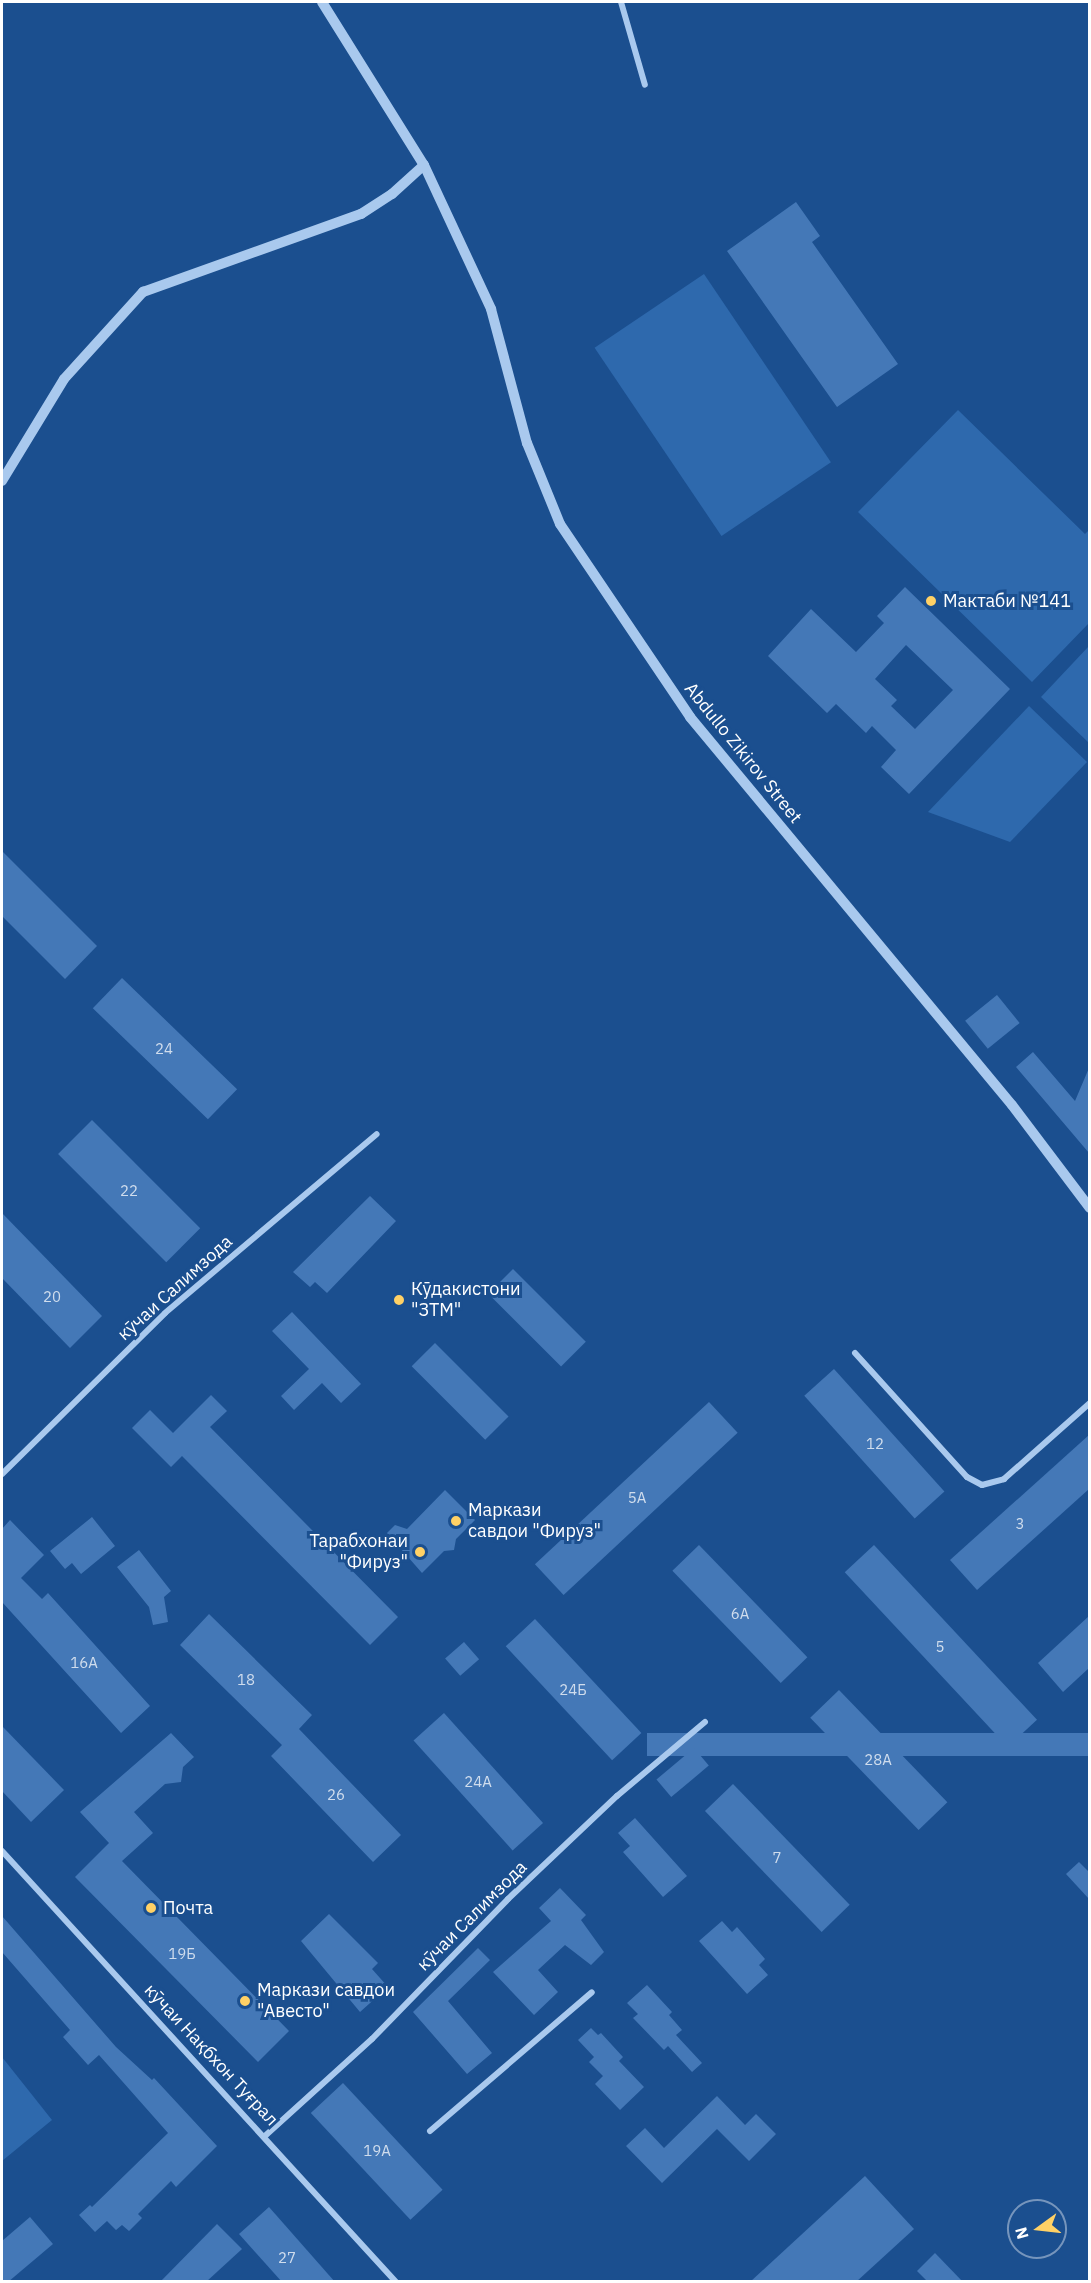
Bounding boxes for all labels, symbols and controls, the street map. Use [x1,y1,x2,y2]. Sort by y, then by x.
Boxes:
place label: Мактаби №141 [943,590,1071,612]
marker: Мактаби №141 [924,594,938,608]
street label: Abdullo Zikirov Street [680,678,806,828]
house number: 24 [155,1040,173,1058]
house number: 22 [120,1182,138,1200]
street label: кӯчаи Салимзода [113,1231,237,1345]
place label: Кӯдакистони "ЗТМ" [411,1279,521,1322]
house number: 20 [43,1288,61,1306]
marker: Кӯдакистони "ЗТМ" [392,1293,406,1307]
house number: 12 [866,1435,884,1453]
house number: 5А [628,1489,646,1507]
place label: Маркази савдои "Фируз" [468,1500,601,1543]
marker: Маркази савдои "Фируз" [449,1514,463,1528]
house number: 3 [1016,1515,1024,1533]
place label: Тарабхонаи "Фируз" [310,1531,408,1574]
marker: Тарабхонаи "Фируз" [413,1545,427,1559]
house number: 6А [731,1605,749,1623]
house number: 5 [936,1638,944,1656]
house number: 16А [70,1654,98,1672]
house number: 18 [237,1671,255,1689]
house number: 24Б [559,1681,587,1699]
house number: 28А [864,1751,892,1769]
house number: 24А [464,1773,492,1791]
house number: 26 [327,1786,345,1804]
house number: 7 [773,1849,781,1867]
street label: кӯчаи Салимзода [413,1857,531,1975]
place label: Почта [163,1897,213,1919]
marker: Почта [144,1901,158,1915]
house number: 19Б [168,1945,196,1963]
street label: кӯчаи Нақбхон Туғрал [140,1980,282,2130]
place label: Маркази савдои "Авесто" [257,1980,395,2022]
marker: Маркази савдои "Авесто" [238,1994,252,2008]
house number: 19А [363,2142,391,2160]
north arrow [1007,2199,1067,2259]
text: N [1010,2225,1033,2241]
house number: 27 [278,2249,296,2267]

